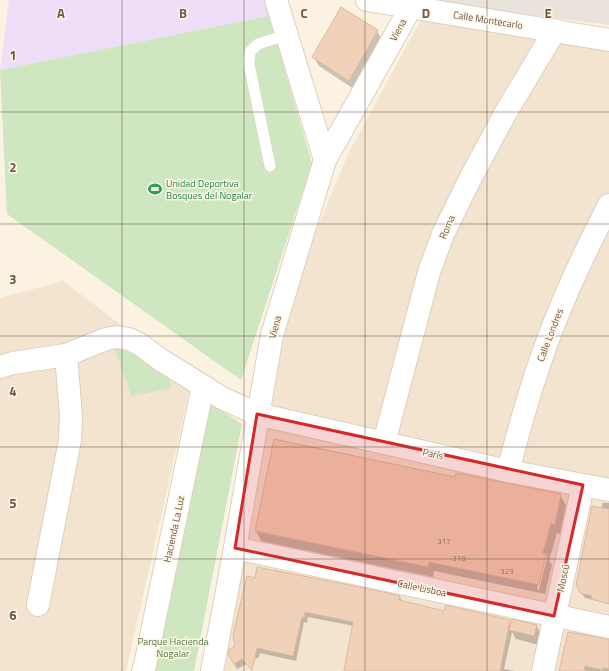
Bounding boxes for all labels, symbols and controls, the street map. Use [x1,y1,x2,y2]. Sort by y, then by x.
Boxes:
text: A [57,3,65,23]
text: B [179,3,187,23]
text: C [300,3,308,23]
text: D [422,3,430,23]
text: E [544,3,552,23]
street label: Calle Montecarlo [452,7,524,33]
street label: Viena [386,16,410,44]
text: 1 [9,45,17,65]
text: 2 [9,157,17,177]
place label: Unidad Deportiva Bosques del Nogalar [166,176,253,203]
sports icon: Unidad Deportiva Bosques del Nogalar [147,181,163,197]
street label: Roma [435,213,459,241]
text: 3 [9,269,17,289]
street label: Calle Londres [533,306,567,364]
street label: Viena [265,314,285,340]
text: 4 [9,381,17,401]
street label: París [421,444,445,464]
text: 5 [9,493,17,513]
street label: Hacienda La Luz [160,494,188,564]
house number: 317 [437,535,451,547]
house number: 319 [452,552,466,564]
street label: Moscú [553,563,573,593]
house number: 323 [500,565,514,577]
street label: Calle Lisboa [396,576,448,600]
text: 6 [9,605,17,625]
park label: Parque Hacienda Nogalar [137,634,209,661]

